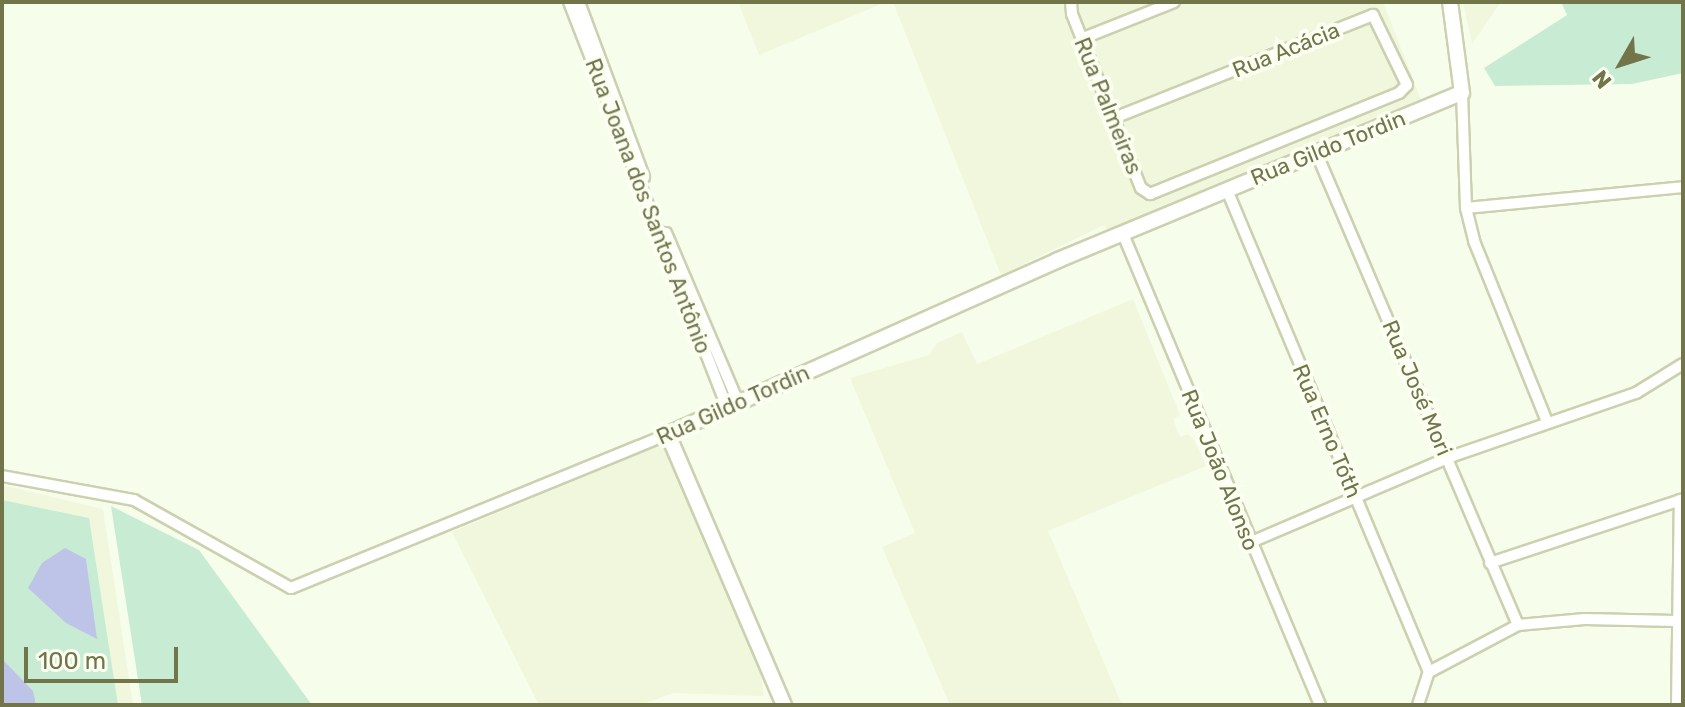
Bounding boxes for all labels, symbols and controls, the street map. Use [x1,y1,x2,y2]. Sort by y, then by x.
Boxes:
street label: Rua Acácia [1228,16,1344,84]
north arrow [1581,24,1661,104]
street label: Rua Palmeiras [1069,34,1147,178]
street label: Rua Joana dos Santos Antônio [579,55,717,357]
text: N [1586,65,1617,94]
street label: Rua Gildo Tordin [1247,105,1409,191]
street label: Rua José Mori [1377,316,1457,460]
street label: Rua Gildo Tordin [652,359,814,451]
street label: Rua Erno Tóth [1287,360,1367,502]
street label: Rua João Alonso [1176,385,1264,555]
scale bar [28,631,182,681]
text: 100 m [38,647,106,675]

